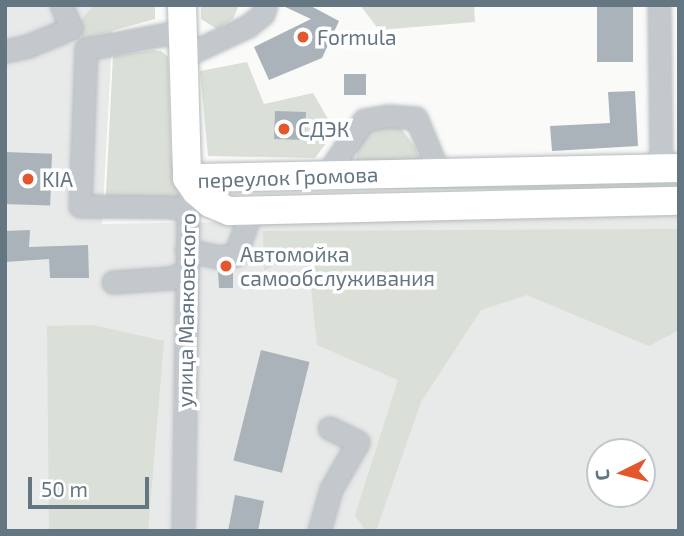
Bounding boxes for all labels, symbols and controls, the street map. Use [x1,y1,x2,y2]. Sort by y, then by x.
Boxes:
place label: Formula [317,24,396,50]
marker: Formula [295,29,311,45]
place label: СДЭК [298,116,349,142]
marker: СДЭК [276,121,292,137]
street label: переулок Громова [197,161,379,193]
place label: KIA [42,166,73,192]
marker: KIA [20,171,36,187]
street label: улица Маяковского [172,213,200,407]
place label: Автомойка самообслуживания [240,241,435,291]
marker: Автомойка самообслуживания [218,258,234,274]
north arrow [586,438,656,508]
scale bar [32,462,152,506]
text: С [590,468,614,482]
text: 50 m [41,476,88,501]

